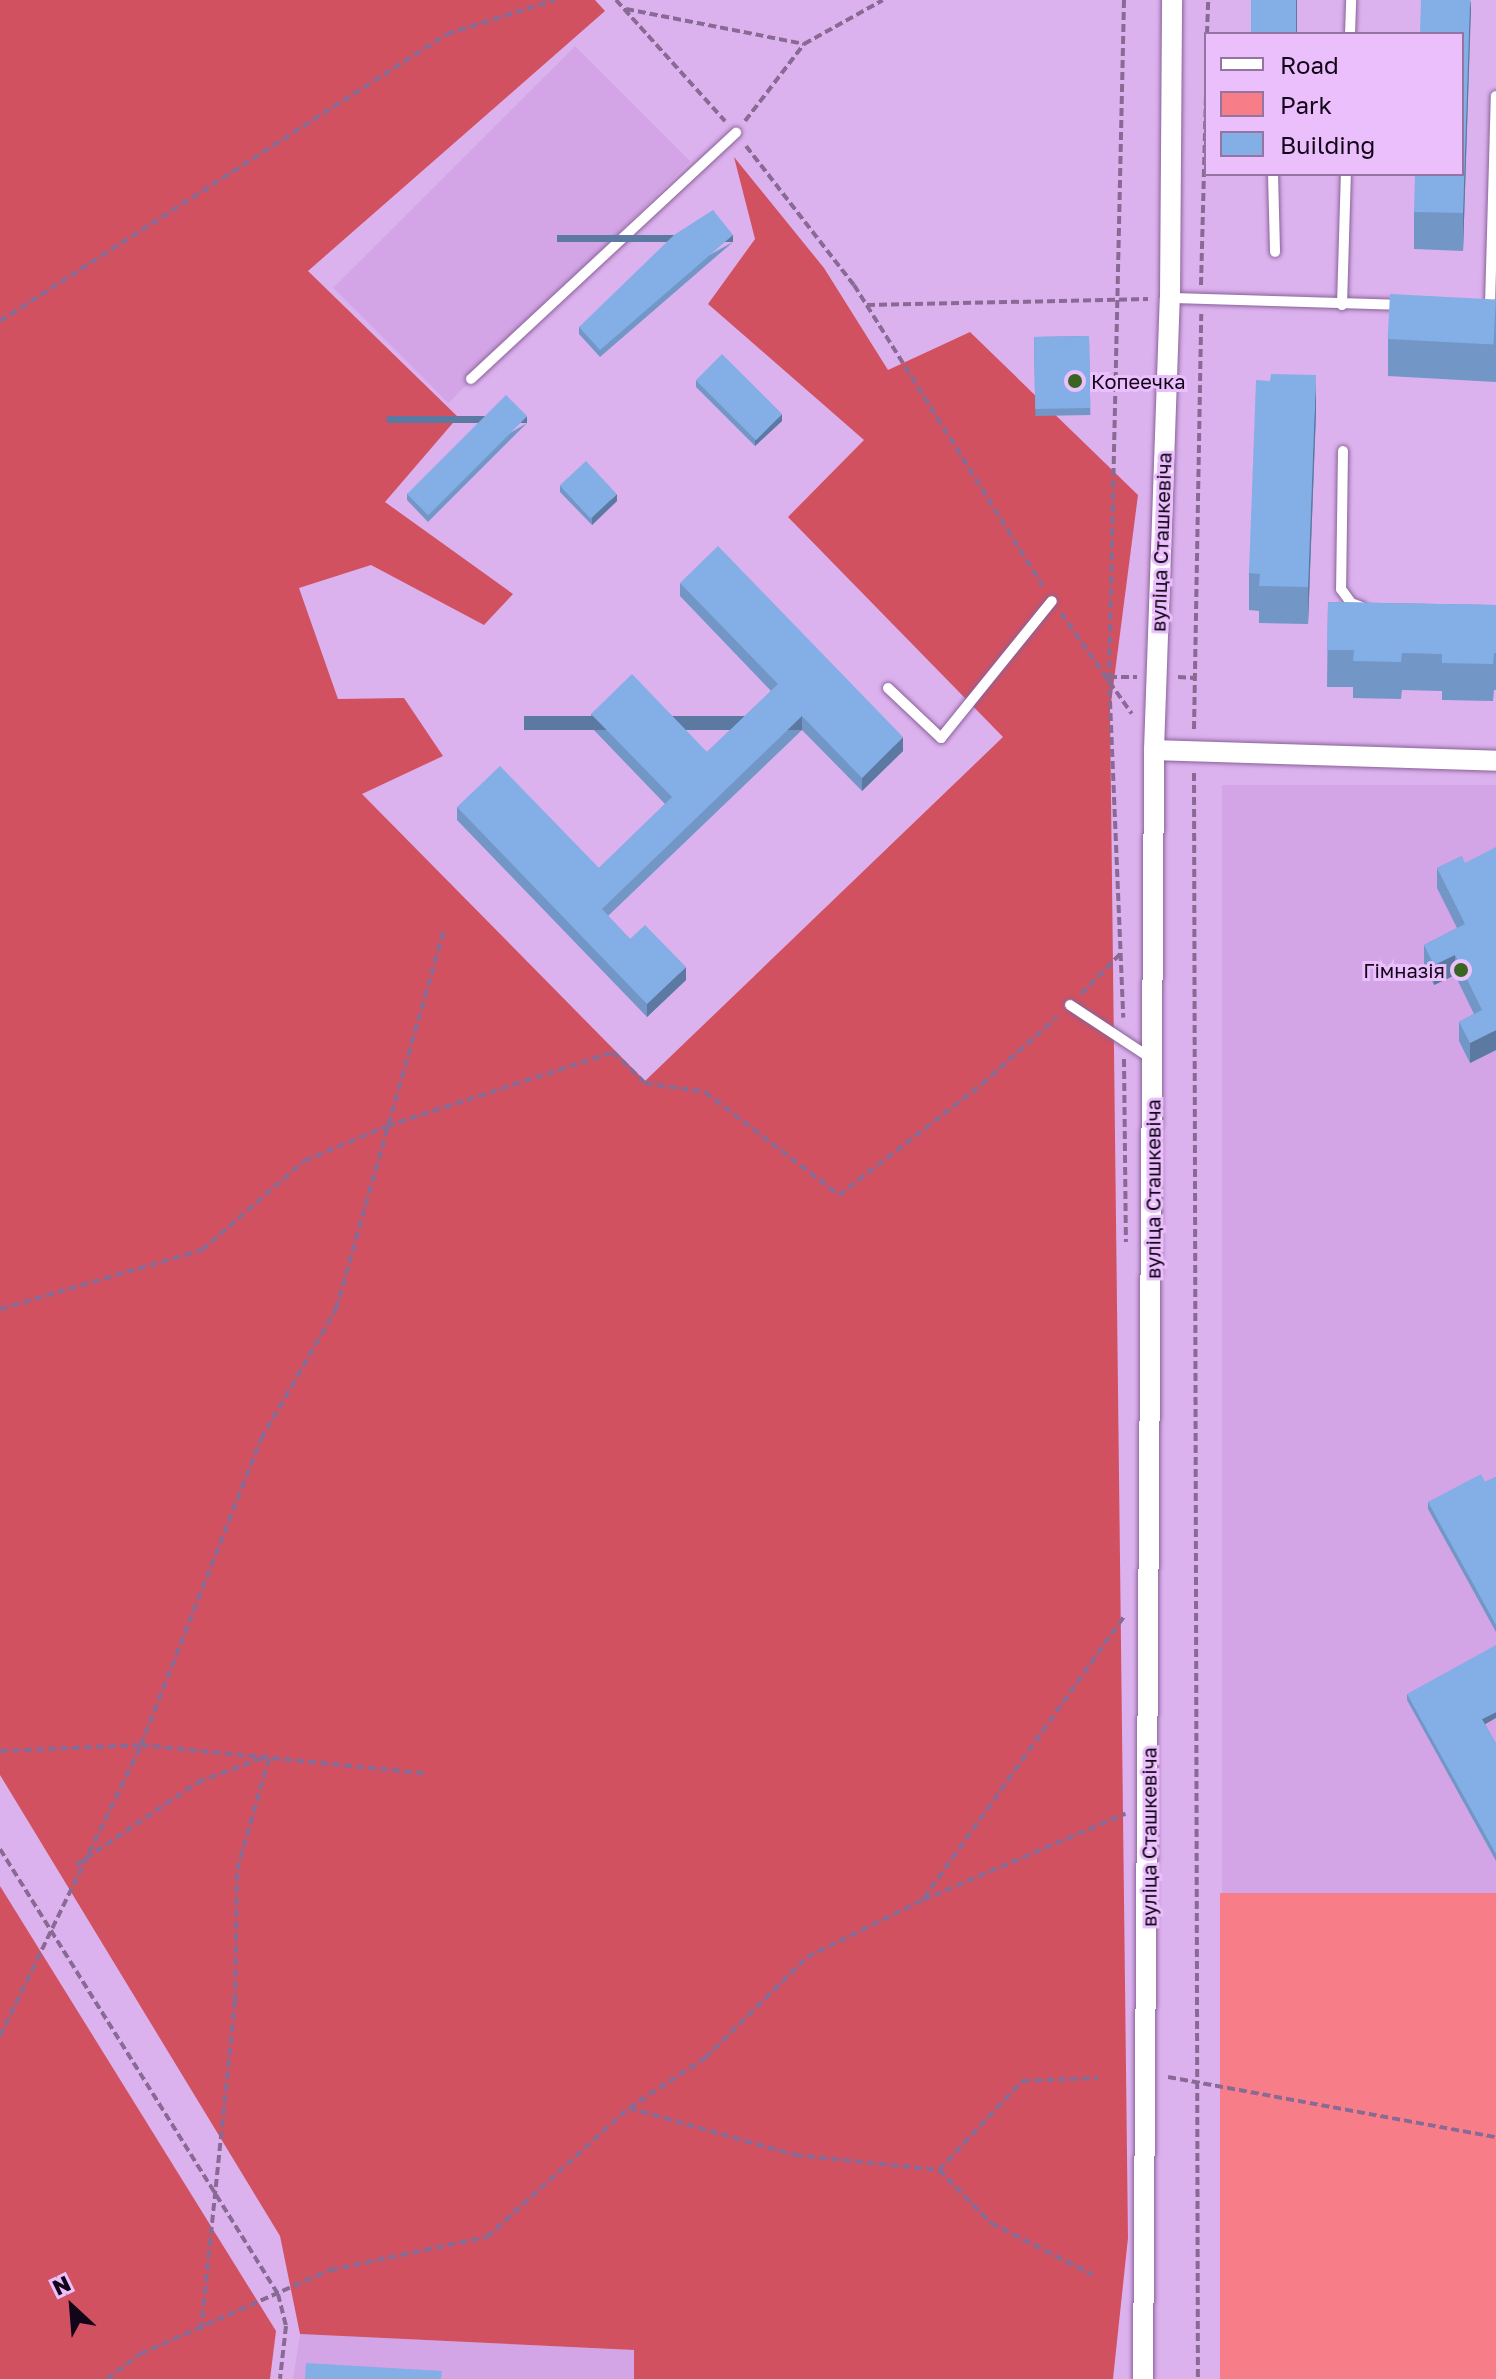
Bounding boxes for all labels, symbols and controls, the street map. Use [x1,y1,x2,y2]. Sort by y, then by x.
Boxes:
legend [1204,32,1464,176]
text: Road [1280,50,1339,79]
text: Park [1280,90,1332,119]
text: Building [1280,130,1375,159]
place label: Копеечка [1091,369,1185,393]
marker: Копеечка [1066,372,1084,390]
street label: вуліца Сташкевіча [1146,452,1176,632]
place label: Гімназія [1363,958,1445,982]
marker: Гімназія [1452,961,1470,979]
street label: вуліца Сташкевіча [1141,1099,1165,1279]
street label: вуліца Сташкевіча [1137,1747,1161,1927]
north arrow [32,2267,112,2347]
text: N [48,2269,75,2301]

